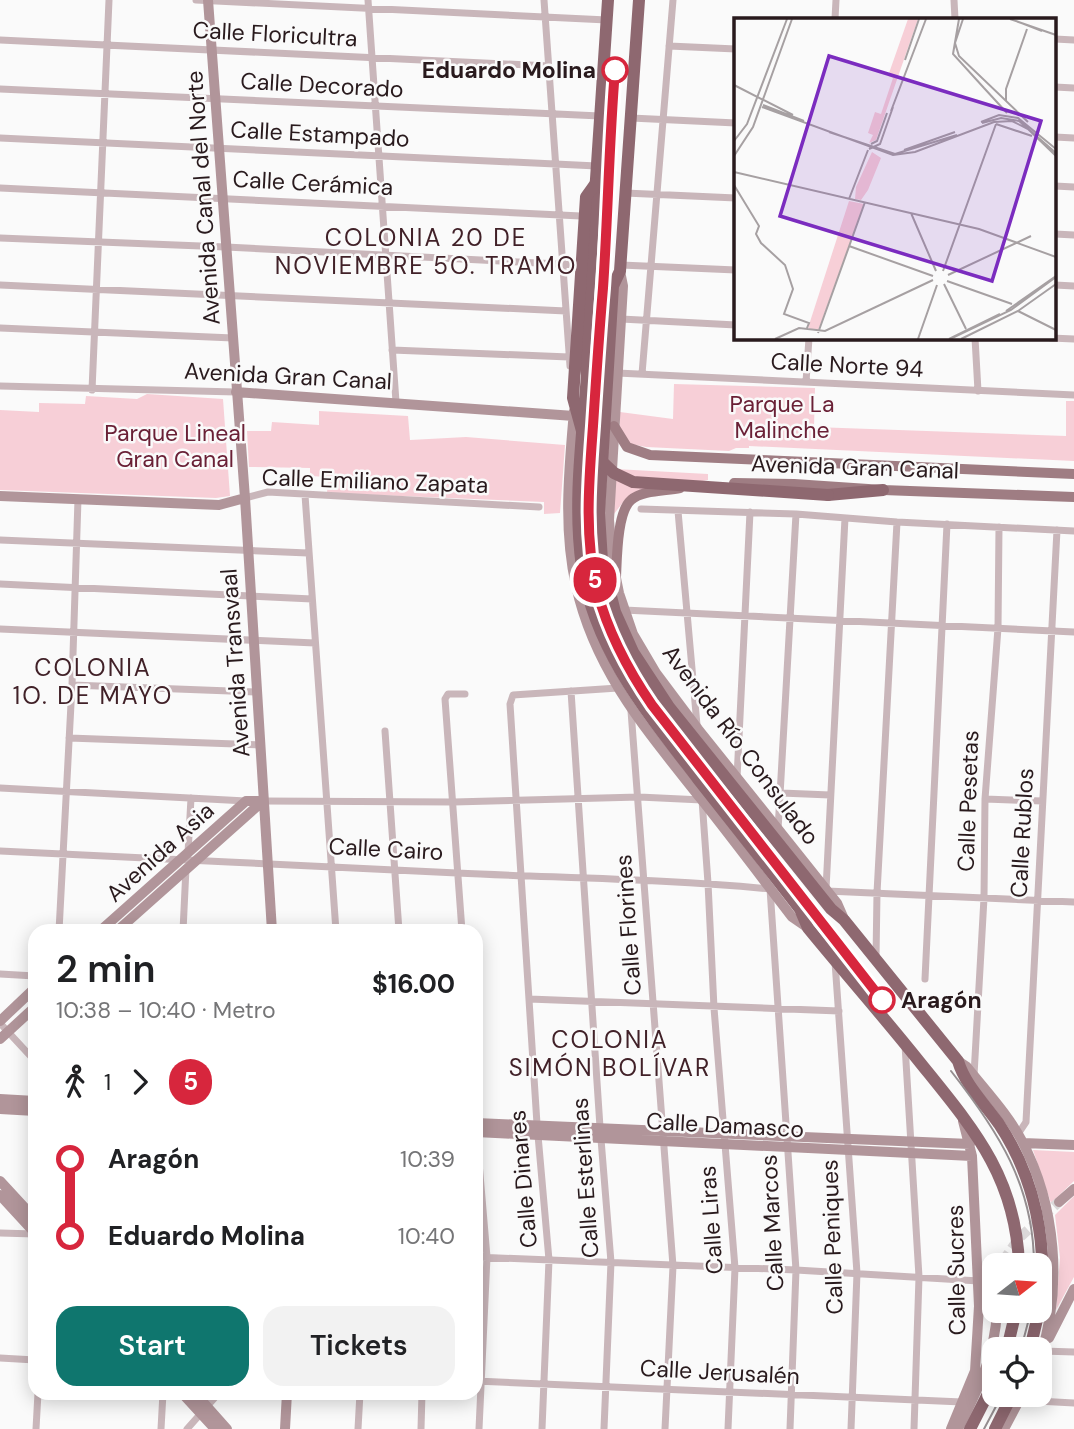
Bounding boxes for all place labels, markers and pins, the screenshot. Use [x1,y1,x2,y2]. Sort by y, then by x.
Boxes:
place label: Eduardo Molina [422,55,596,85]
marker: Eduardo Molina [602,57,628,83]
place label: Aragón [901,985,982,1015]
marker: Aragón [869,987,895,1013]

